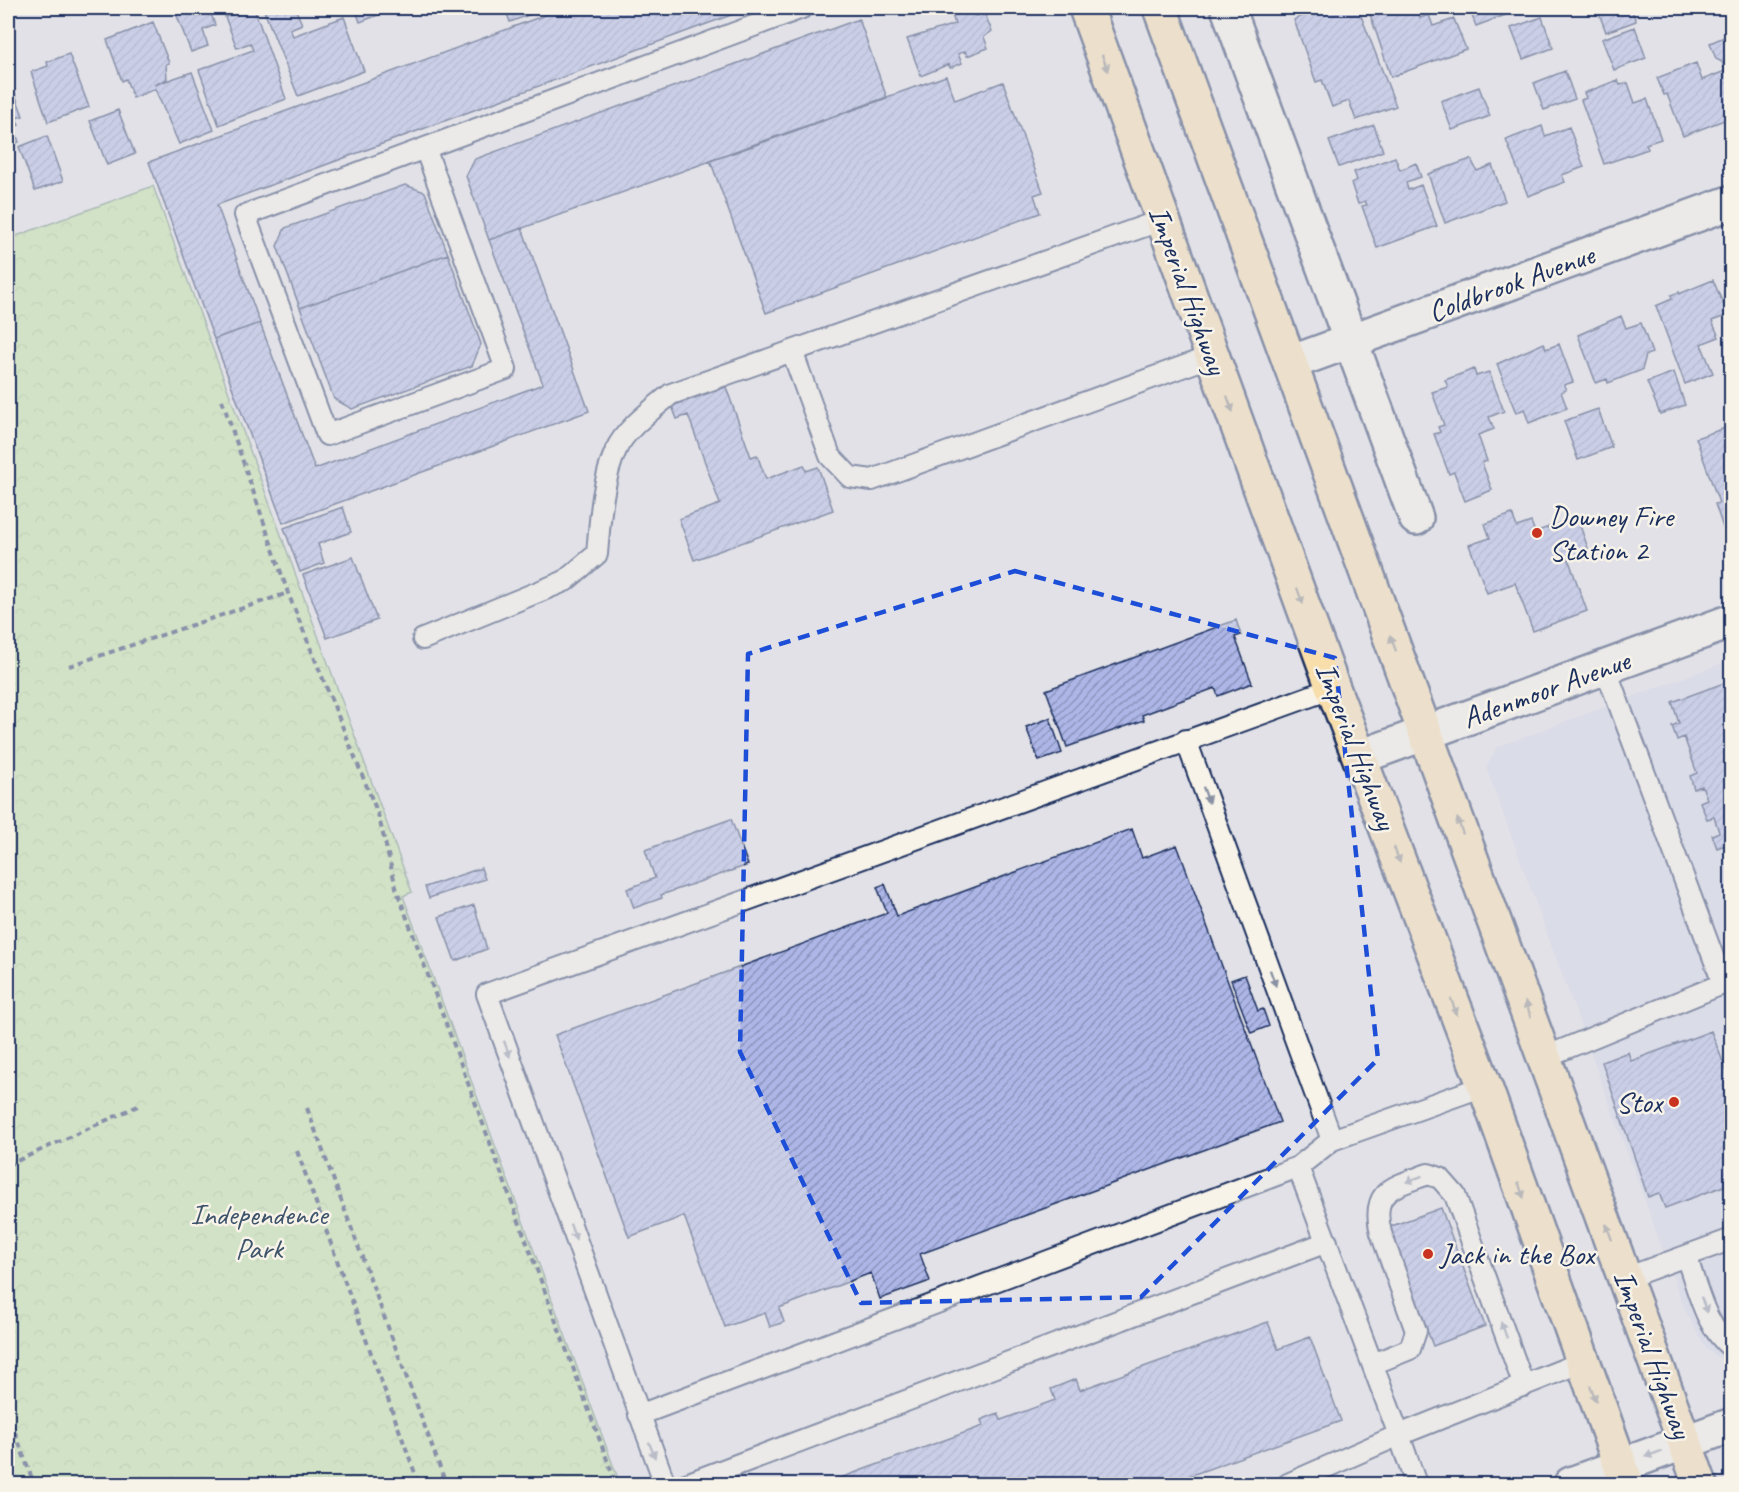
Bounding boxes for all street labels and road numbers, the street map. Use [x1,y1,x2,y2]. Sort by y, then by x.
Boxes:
street label: Imperial Highway [1140,201,1237,381]
street label: Coldbrook Avenue [1423,235,1601,331]
street label: Adenmoor Avenue [1457,640,1637,737]
street label: Imperial Highway [1307,657,1406,837]
street label: Imperial Highway [1605,1265,1702,1445]

